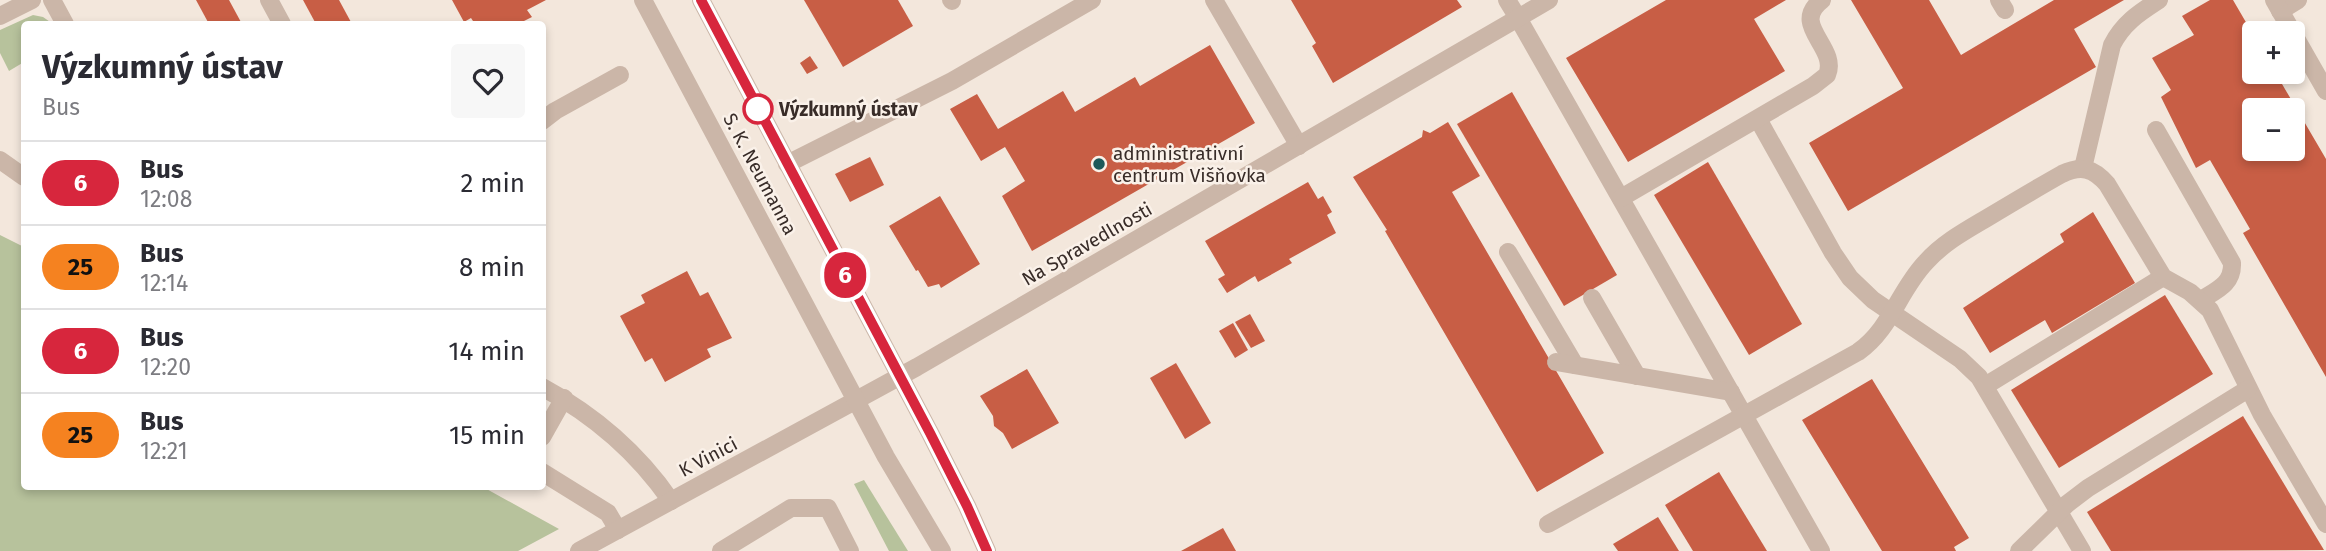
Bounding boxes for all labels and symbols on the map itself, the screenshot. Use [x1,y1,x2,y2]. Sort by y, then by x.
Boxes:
marker: Výzkumný ústav [743,94,773,124]
place label: Výzkumný ústav [778,98,918,121]
street label: S. K. Neumanna [718,109,802,239]
place label: administrativní centrum Višňovka [1113,142,1266,187]
marker: administrativní centrum Višňovka [1091,156,1107,172]
street label: Na Spravedlnosti [1018,197,1156,291]
line badge: 6 [822,252,868,298]
street label: K Vinici [675,432,741,482]

